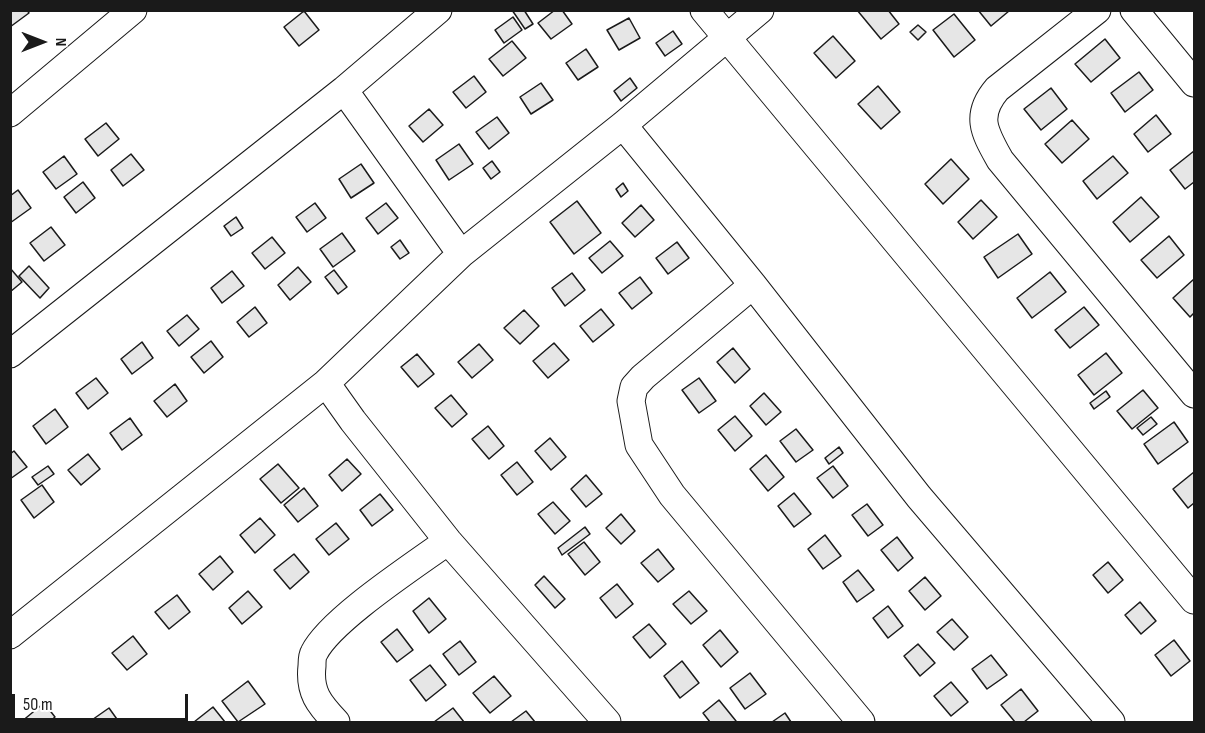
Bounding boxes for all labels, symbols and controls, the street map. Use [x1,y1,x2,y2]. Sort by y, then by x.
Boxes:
north arrow [12,12,72,72]
text: N [51,38,70,46]
scale bar [15,682,190,720]
text: 50 m [23,694,53,715]

